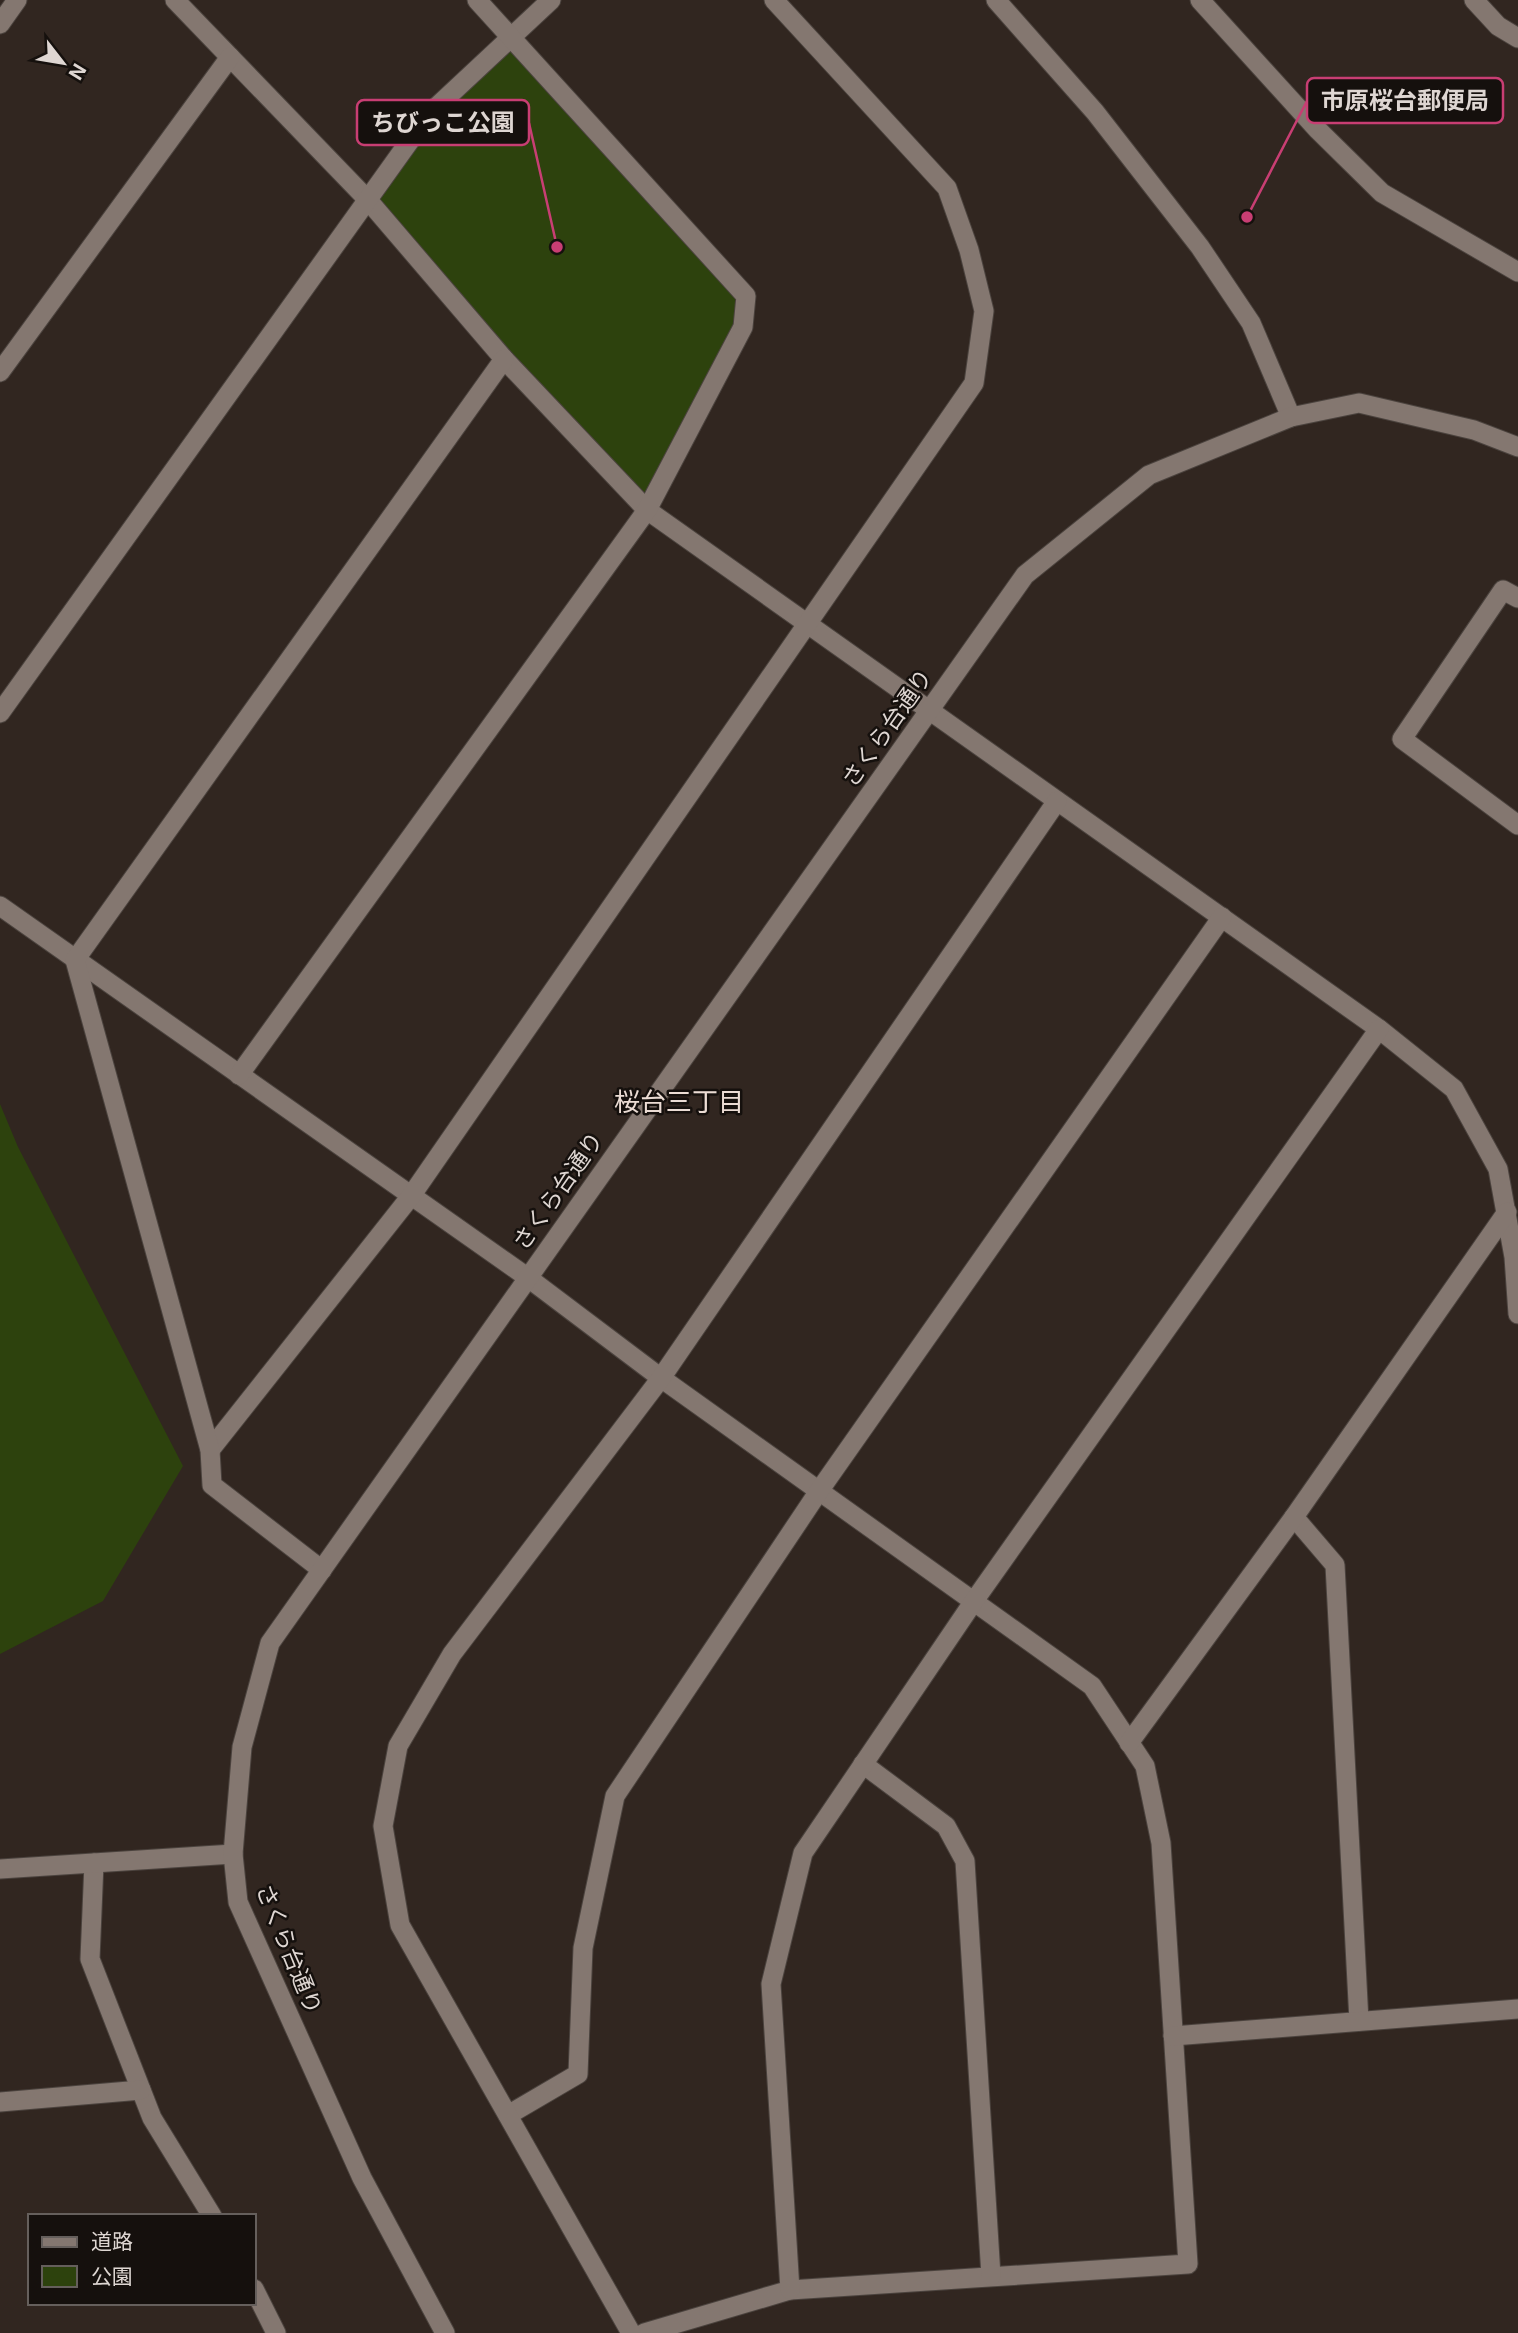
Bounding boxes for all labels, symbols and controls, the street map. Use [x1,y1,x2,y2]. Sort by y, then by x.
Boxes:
north arrow [28,28,98,98]
text: N [64,59,91,84]
callout: 市原桜台郵便局 [1307,78,1503,123]
text: 市原桜台郵便局 [1321,86,1489,115]
callout: ちびっこ公園 [357,100,529,145]
text: ちびっこ公園 [371,108,515,137]
street label: さくら台通り [836,663,938,793]
district label: 桜台三丁目 [614,1086,744,1117]
street label: さくら台通り [507,1126,609,1256]
street label: さくら台通り [250,1880,328,2018]
legend [28,2214,256,2305]
text: 道路 [91,2229,133,2254]
text: 公園 [91,2264,133,2289]

